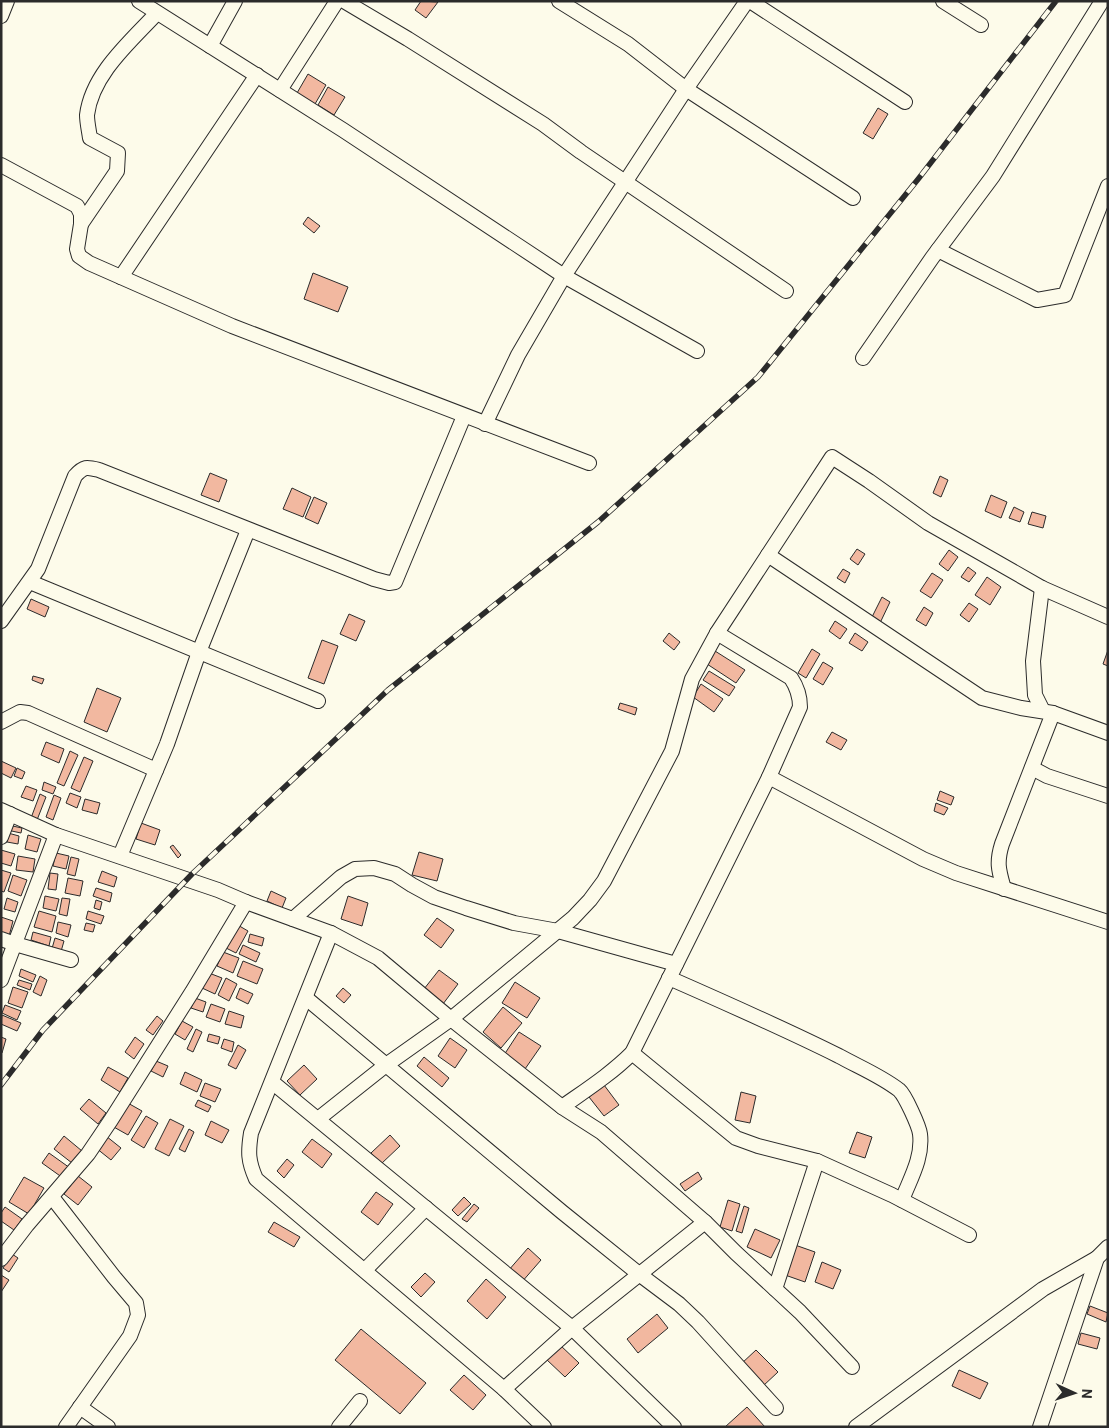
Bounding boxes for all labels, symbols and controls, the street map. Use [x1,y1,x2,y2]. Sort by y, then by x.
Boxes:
north arrow [1049,1368,1099,1418]
text: N [1079,1388,1095,1399]

